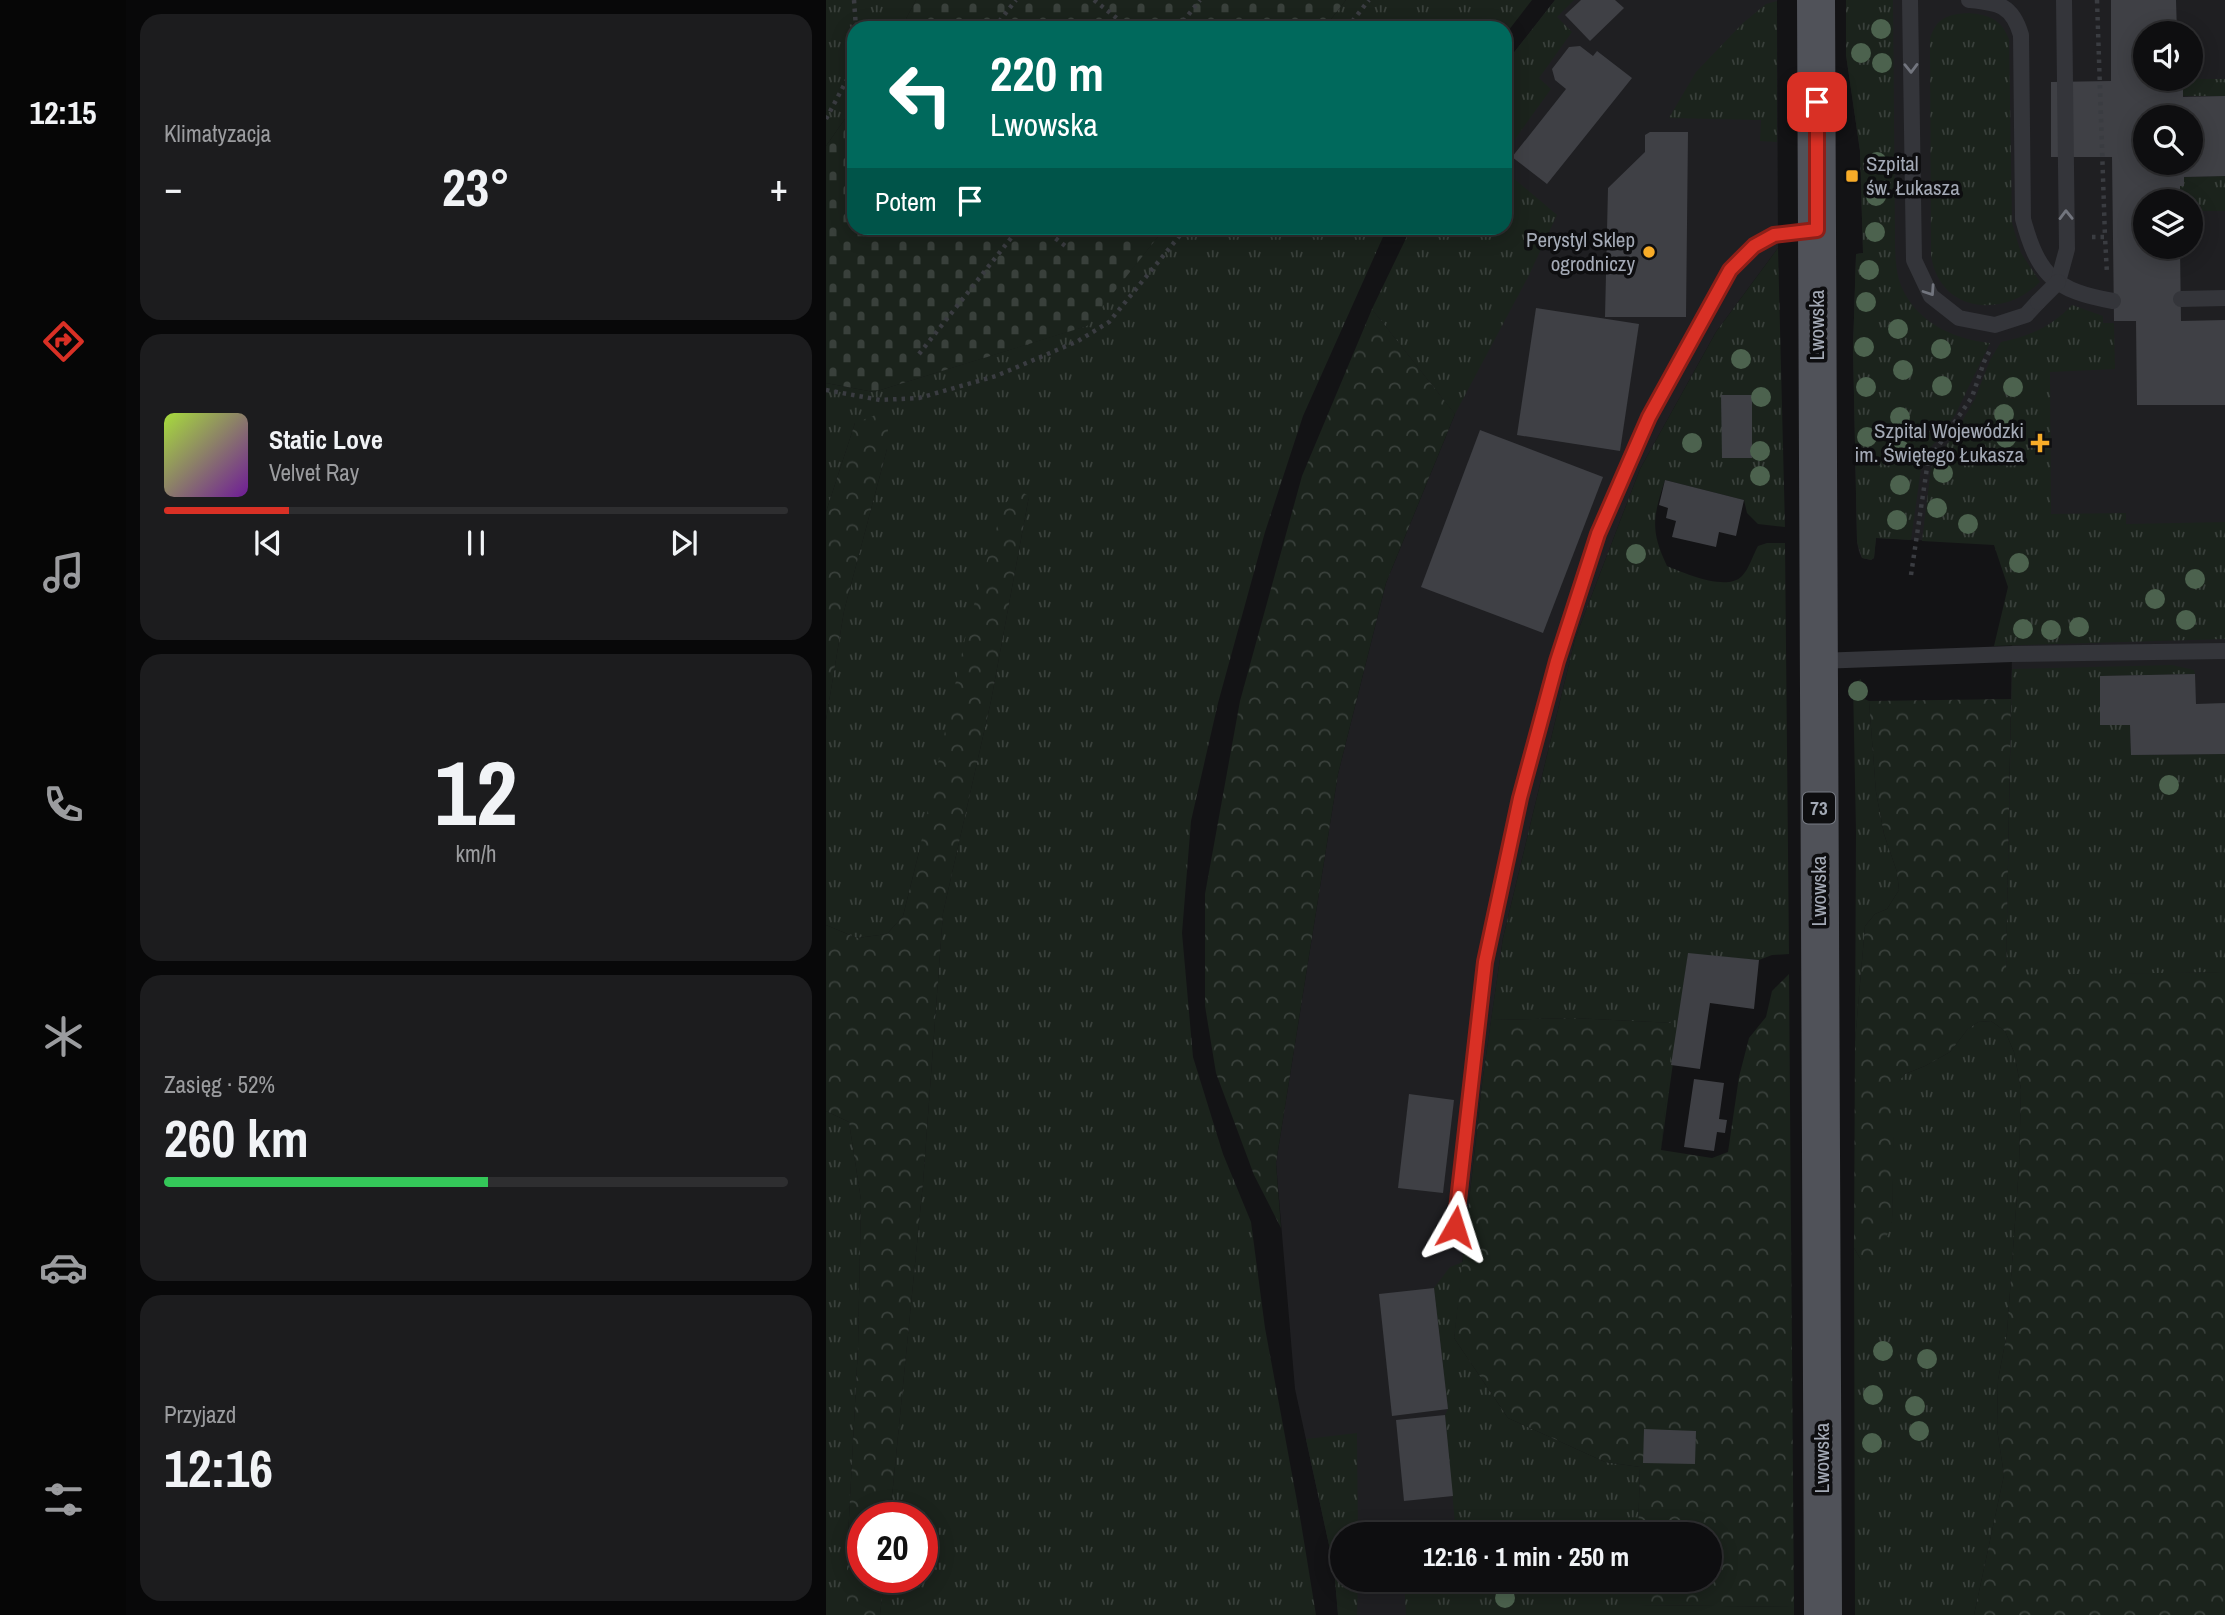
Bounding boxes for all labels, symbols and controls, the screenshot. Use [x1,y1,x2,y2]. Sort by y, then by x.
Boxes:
map controls [2133,21,2203,259]
button: sound [2133,21,2203,91]
text: 220 m [990,40,1104,106]
icon: left [875,49,966,140]
one-way arrow [1903,63,1918,74]
pin [1787,72,1847,132]
icon: arrive [1798,83,1836,121]
text: 12:15 [29,91,97,134]
text: Lwowska [990,103,1098,146]
button: search [2133,105,2203,175]
text: Klimatyzacja [164,118,271,149]
place label: Szpital św. Łukasza [1866,149,1960,202]
text: 23° [442,152,510,222]
text: − [164,162,182,213]
text: + [770,162,788,213]
marker: Szpital św. Łukasza [1844,168,1860,184]
icon: arrive [951,182,989,220]
text: Potem [875,184,937,219]
button: layers [2133,189,2203,259]
one-way arrow [2058,209,2074,220]
place label: Perystyl Sklep ogrodniczy [1526,225,1635,278]
marker: Perystyl Sklep ogrodniczy [1641,244,1657,260]
one-way arrow [1922,283,1935,296]
street label: Lwowska [1802,289,1831,360]
icon: directions [39,317,88,366]
place label: Szpital Wojewódzki im. Świętego Łukasza [1855,416,2024,469]
text: Static Love [269,422,383,457]
marker: Szpital Wojewódzki im. Świętego Łukasza [2030,433,2050,453]
text: Velvet Ray [269,457,359,488]
icon: previous [249,524,287,562]
icon: pause [457,524,495,562]
icon: next [665,524,703,562]
icon: music [39,548,88,597]
text: 12 [435,731,518,853]
icon: phone [39,780,88,829]
road number: 73 [1803,792,1835,824]
text: km/h [456,838,496,869]
street label: Lwowska [1804,855,1833,926]
icon: climate [39,1012,88,1061]
text: Zasięg · 52% [164,1069,275,1100]
text: 260 km [164,1103,309,1173]
position arrow [1418,1190,1492,1264]
icon: car [39,1243,88,1292]
text: Przyjazd [164,1399,236,1430]
street label: Lwowska [1807,1422,1836,1493]
text: 12:16 [164,1433,273,1503]
icon: filters [39,1475,88,1524]
speed limit sign: 20 [847,1502,938,1593]
text: 12:16 · 1 min · 250 m [1423,1539,1629,1574]

